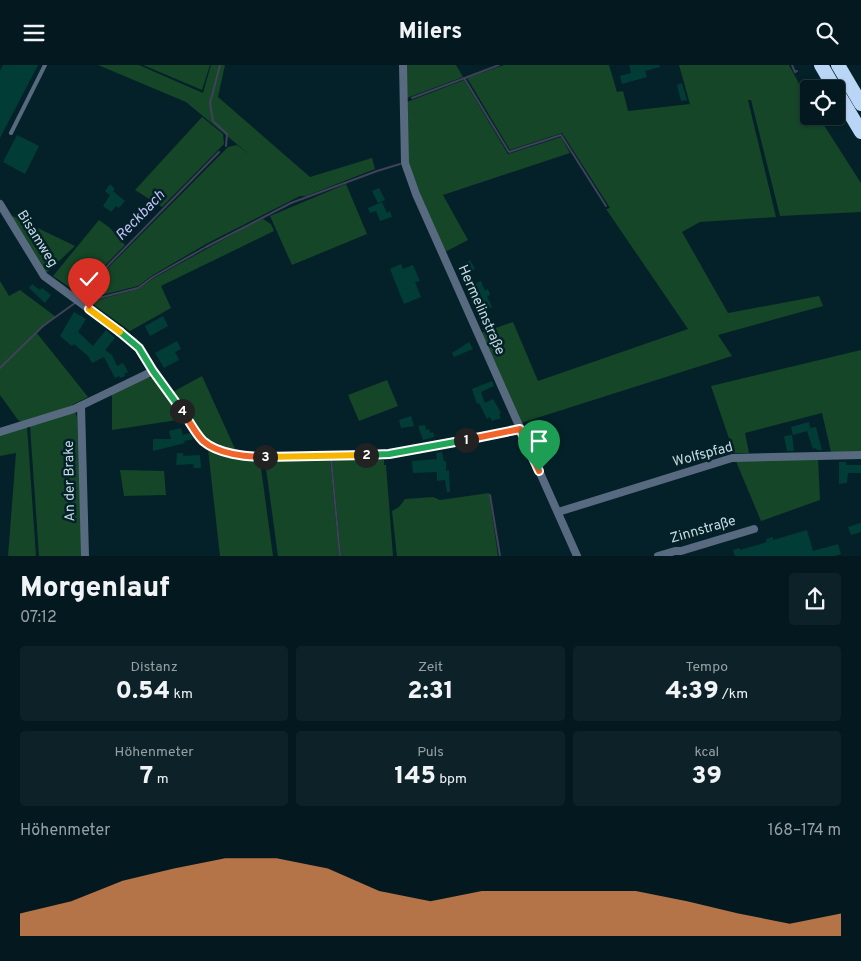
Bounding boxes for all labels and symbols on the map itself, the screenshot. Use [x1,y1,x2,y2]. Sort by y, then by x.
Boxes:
water label: Reckbach [112,187,170,245]
street label: Bisamweg [13,207,61,271]
pin [68,258,110,309]
street label: Hermelinstraße [454,262,508,358]
pin: 4 [170,399,194,423]
pin [518,420,560,471]
pin: 1 [454,427,478,453]
street label: Wolfspfad [671,439,735,471]
street label: An der Brake [61,440,79,522]
pin: 2 [354,443,378,467]
pin: 3 [252,445,278,469]
street label: Zinnstraße [668,513,738,547]

